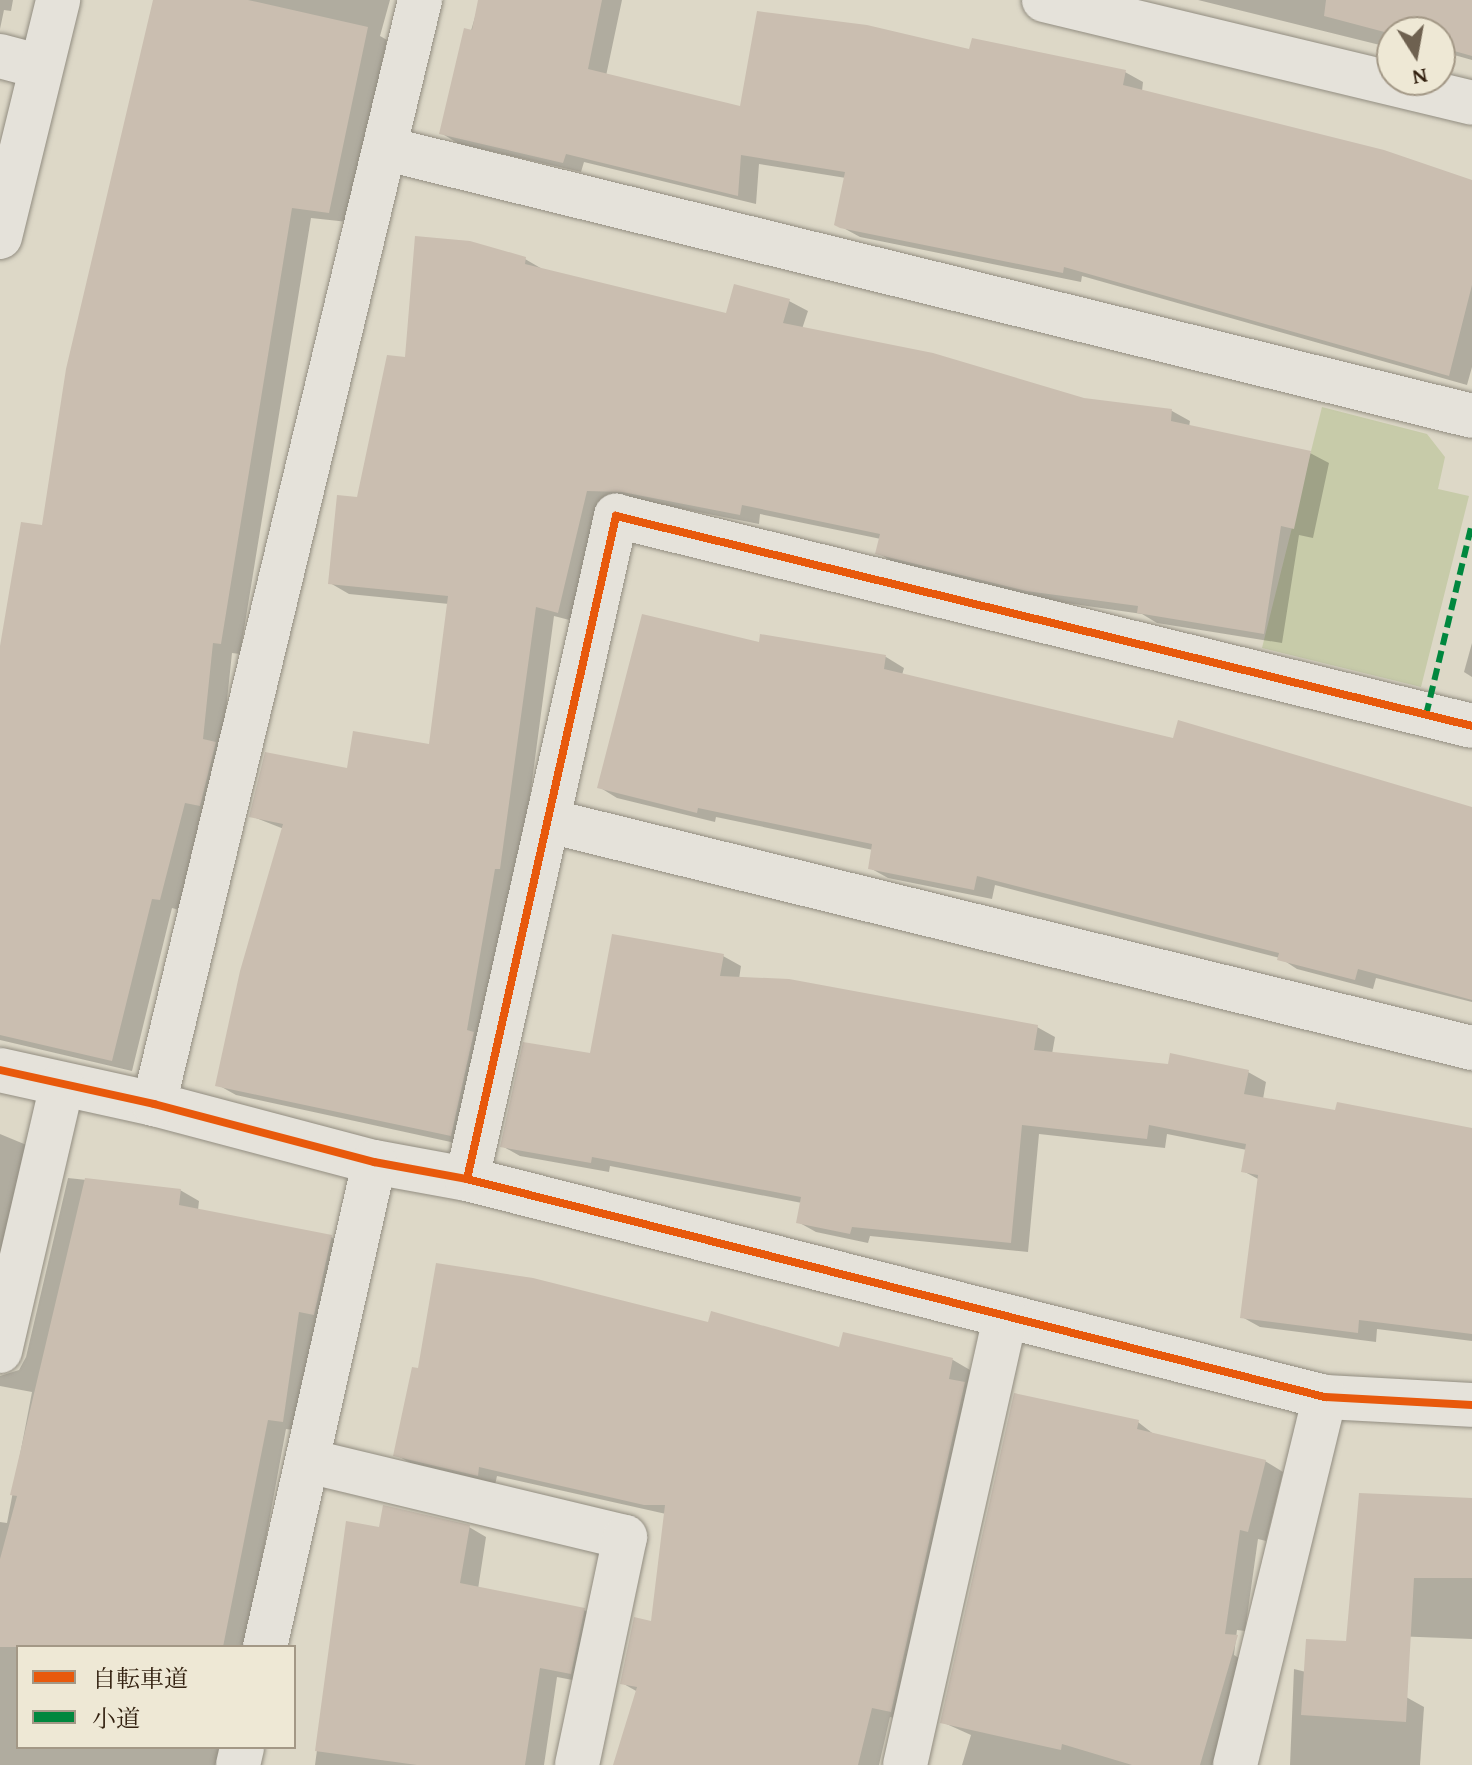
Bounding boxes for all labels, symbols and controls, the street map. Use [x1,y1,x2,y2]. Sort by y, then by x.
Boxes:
north arrow [1376,16,1456,96]
text: N [1410,60,1430,95]
legend [16,1645,296,1749]
text: 自転車道 [92,1661,188,1696]
text: 小道 [92,1701,140,1736]

